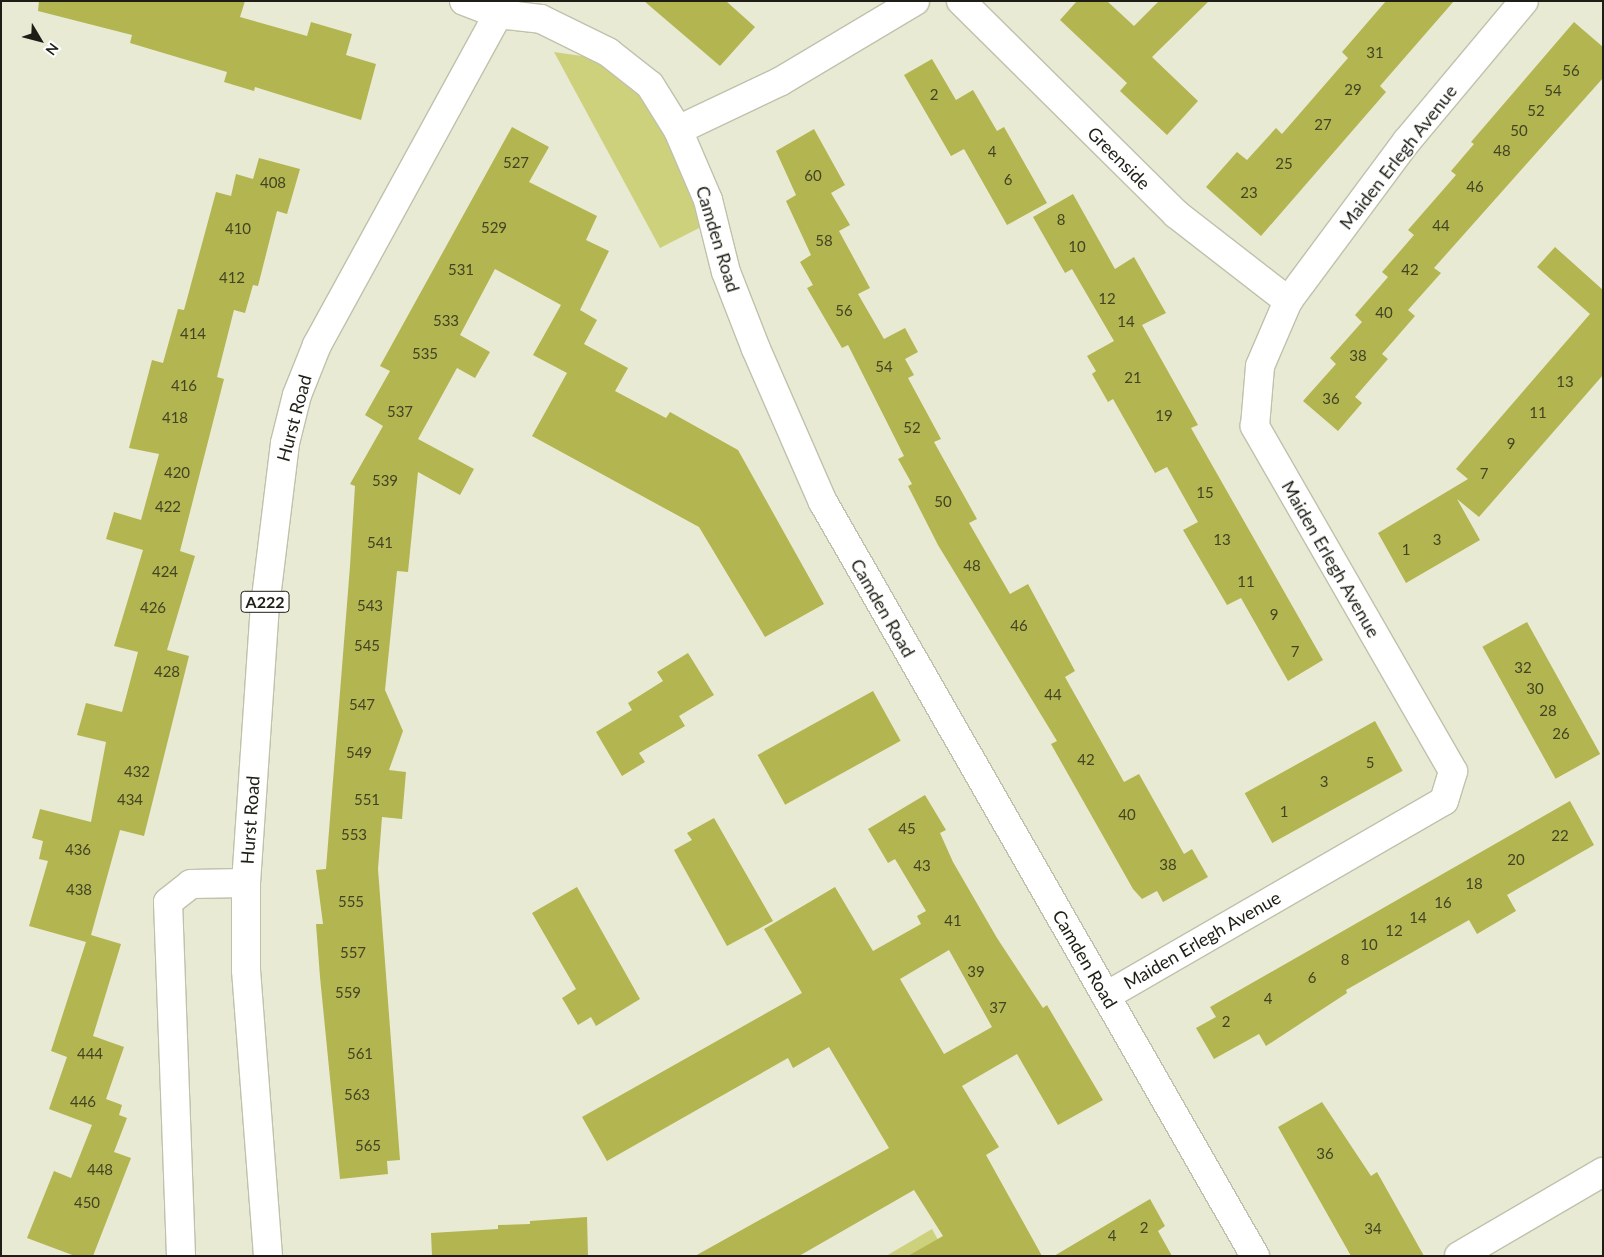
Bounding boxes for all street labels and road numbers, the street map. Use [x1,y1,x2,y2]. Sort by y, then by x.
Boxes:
street label: Maiden Erlegh Avenue [1335,80,1461,234]
street label: Greenside [1083,122,1155,194]
street label: Camden Road [692,183,744,295]
street label: Hurst Road [272,372,316,464]
street label: Maiden Erlegh Avenue [1277,477,1385,641]
street label: Camden Road [846,555,920,661]
road number: A222 [240,588,290,616]
street label: Hurst Road [236,775,264,865]
street label: Maiden Erlegh Avenue [1120,886,1284,994]
street label: Camden Road [1048,906,1122,1012]

